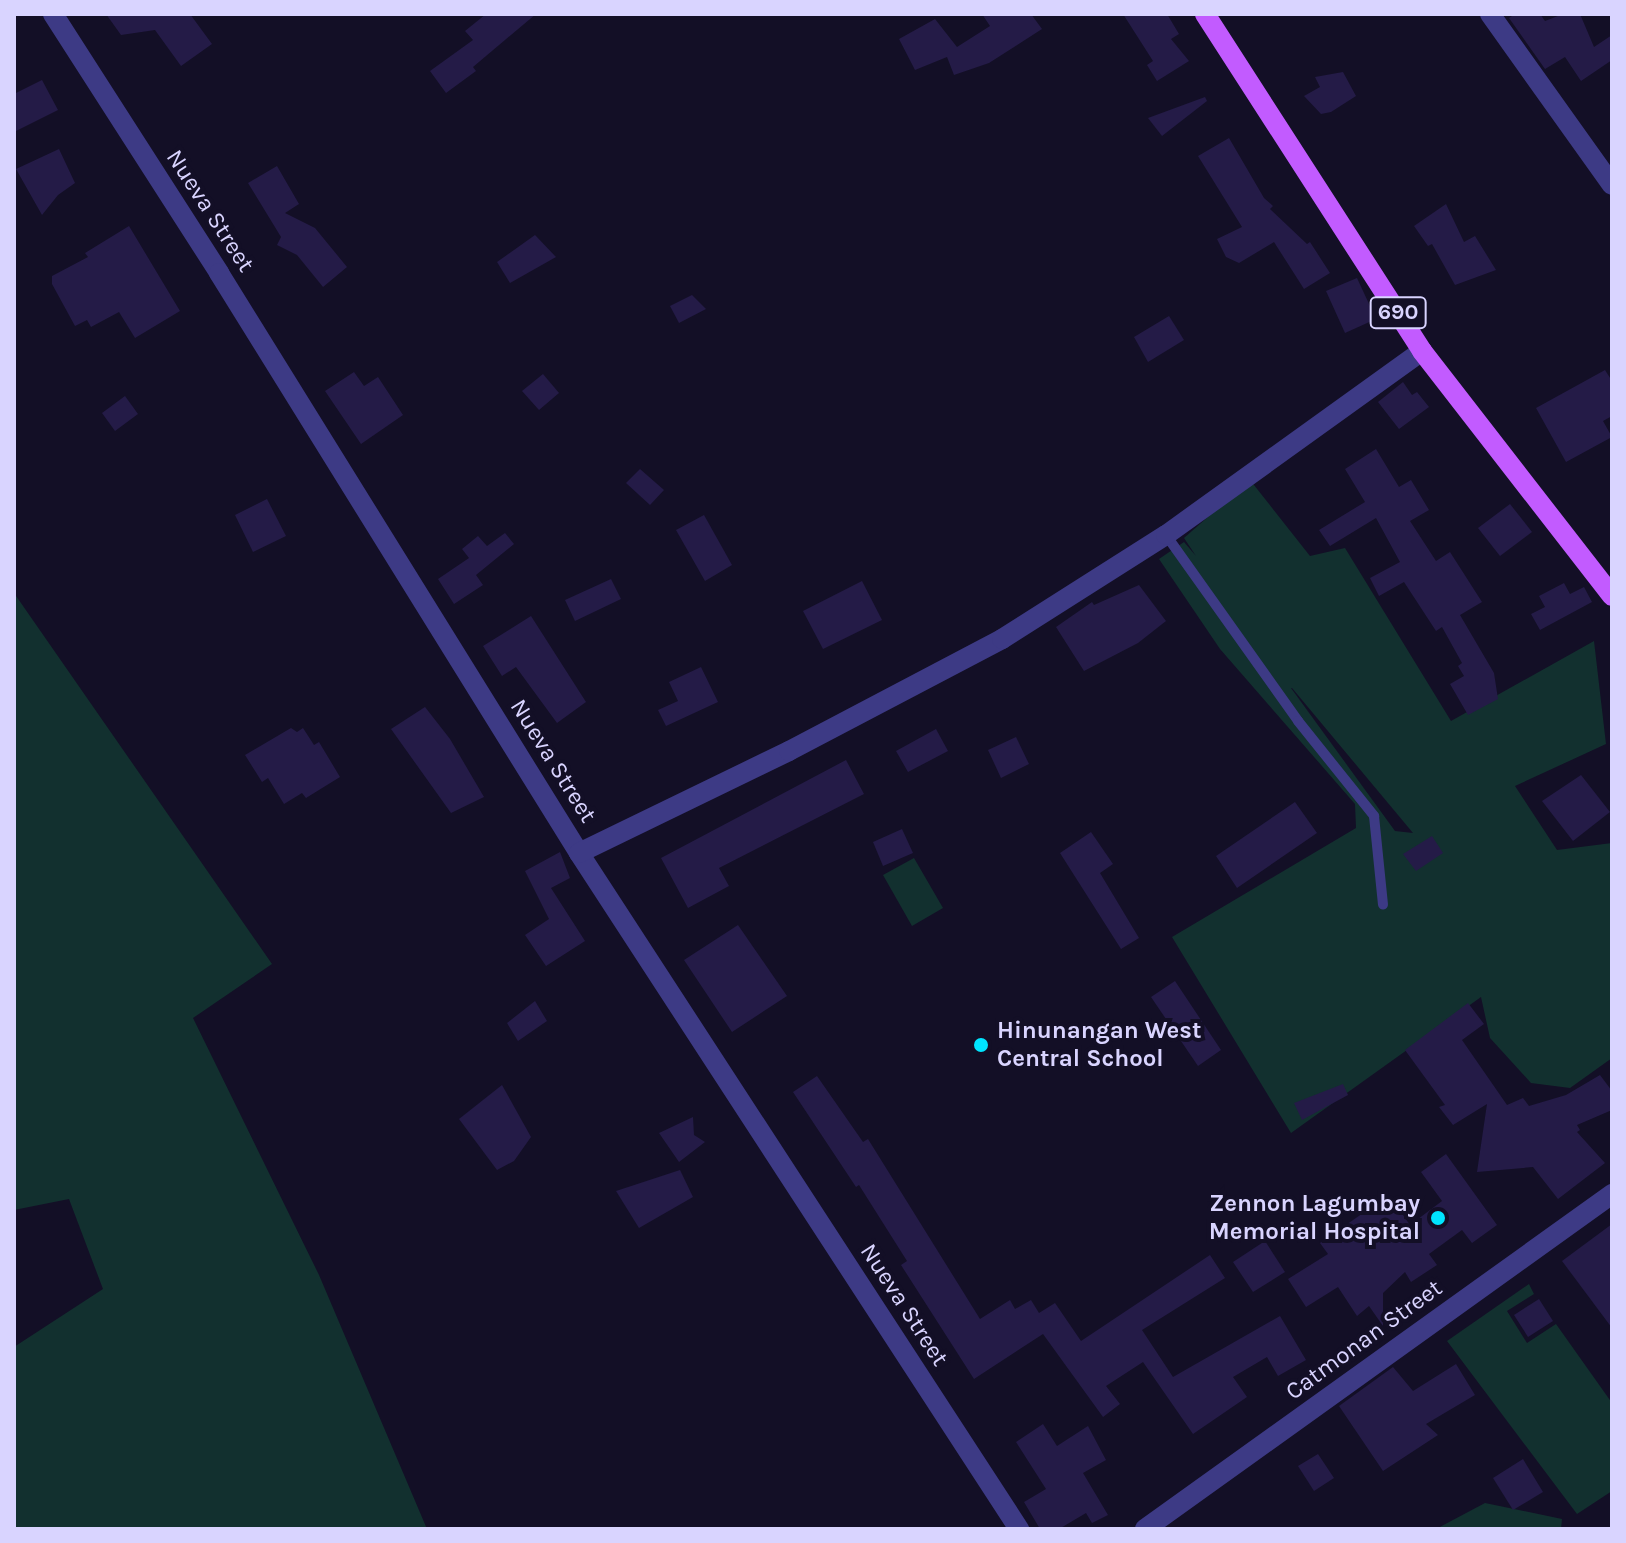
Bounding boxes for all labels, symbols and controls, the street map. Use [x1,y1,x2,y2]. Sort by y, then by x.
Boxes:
street label: Nueva Street [160,144,260,278]
road number: 690 [1368,295,1428,331]
street label: Nueva Street [504,694,602,828]
place label: Hinunangan West Central School [997,1017,1201,1073]
marker: Hinunangan West Central School [972,1036,990,1054]
place label: Zennon Lagumbay Memorial Hospital [1209,1190,1420,1246]
marker: Zennon Lagumbay Memorial Hospital [1427,1207,1449,1229]
street label: Nueva Street [854,1238,954,1372]
street label: Catmonan Street [1280,1274,1448,1406]

